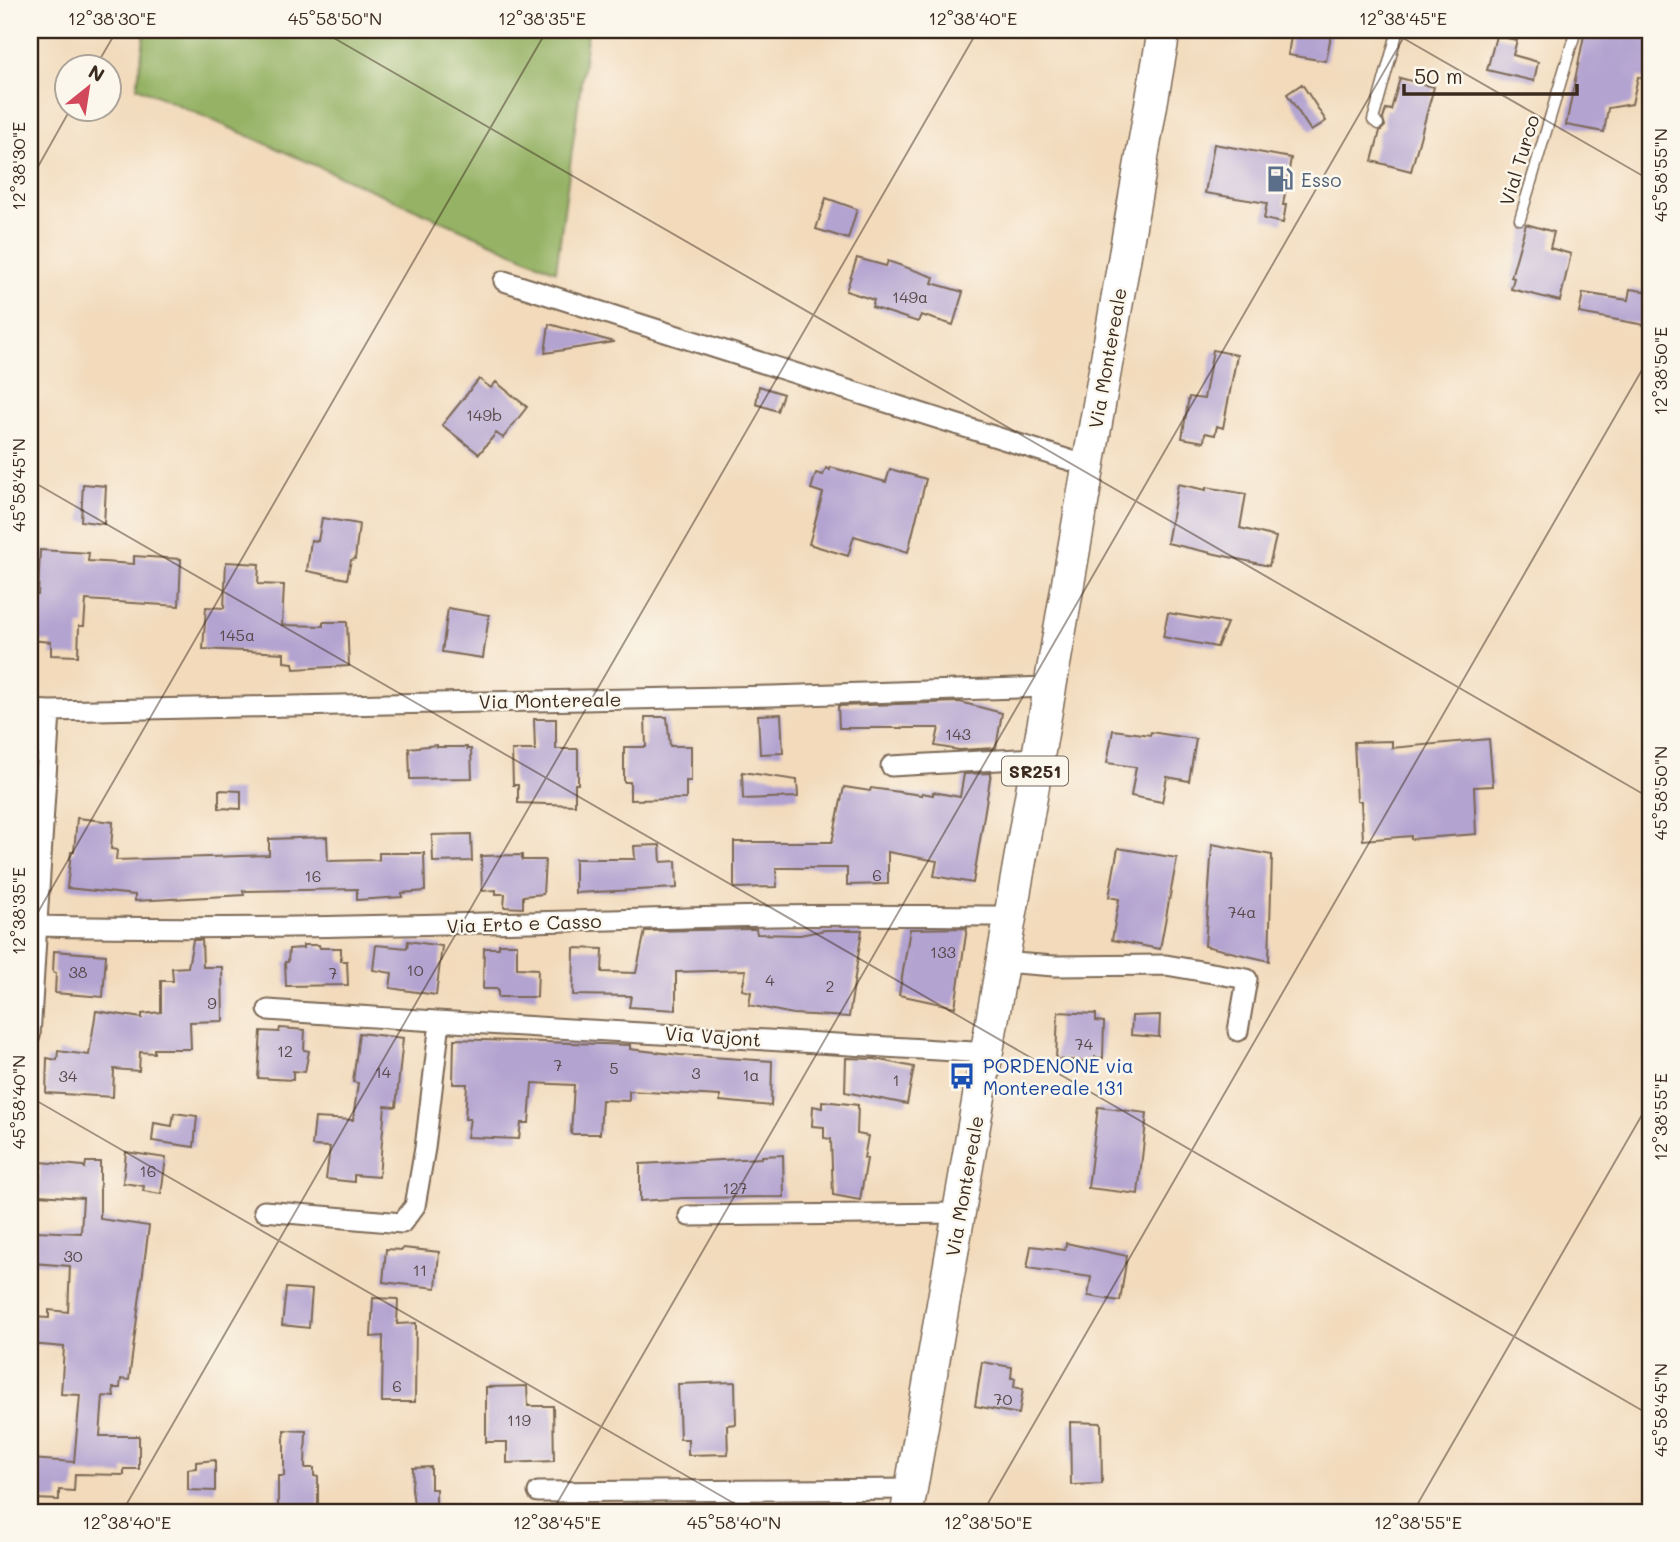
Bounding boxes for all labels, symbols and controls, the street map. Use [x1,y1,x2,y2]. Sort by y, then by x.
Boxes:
text: 12°38'30"E [68,6,156,30]
text: 45°58'50"N [288,6,382,30]
text: 12°38'35"E [498,6,586,30]
text: 12°38'40"E [929,6,1017,30]
text: 12°38'45"E [1359,6,1447,30]
north arrow [52,52,122,122]
scale bar [1404,52,1577,96]
text: N [84,58,109,87]
text: 50 m [1414,62,1463,89]
street label: Vial Turco [1493,112,1545,208]
text: 12°38'30"E [6,122,30,210]
text: 45°58'55"N [1648,128,1672,222]
fuel station icon: Esso [1265,164,1295,194]
place label: Esso [1301,167,1342,192]
house number: 149a [892,286,928,307]
street label: Via Montereale [1082,286,1132,430]
text: 12°38'50"E [1648,327,1672,415]
house number: 149b [466,404,502,425]
text: 45°58'45"N [6,438,30,532]
house number: 145a [219,624,255,645]
street label: Via Montereale [478,686,622,714]
house number: 143 [945,723,971,744]
text: 45°58'50"N [1648,746,1672,840]
road number: SR251 [1002,756,1068,786]
house number: 6 [872,864,882,885]
house number: 16 [305,865,321,886]
text: 12°38'35"E [6,867,30,955]
house number: 74a [1228,901,1256,922]
street label: Via Erto e Casso [446,908,602,938]
house number: 133 [930,941,956,962]
house number: 10 [406,959,424,980]
house number: 38 [68,961,88,982]
house number: 7 [329,962,338,983]
house number: 4 [765,969,775,990]
house number: 2 [826,975,834,996]
house number: 9 [207,992,217,1013]
street label: Via Vajont [664,1020,762,1052]
house number: 74 [1075,1033,1094,1054]
house number: 12 [277,1040,293,1061]
place label: PORDENONE via Montereale 131 [983,1053,1134,1100]
house number: 7 [554,1054,563,1075]
text: 45°58'40"N [6,1055,30,1149]
house number: 5 [609,1057,619,1078]
house number: 14 [375,1061,392,1082]
bus stop icon: PORDENONE via Montereale 131 [947,1061,977,1091]
house number: 3 [691,1062,701,1083]
house number: 1a [742,1064,760,1085]
house number: 34 [59,1065,78,1086]
house number: 1 [892,1069,900,1090]
text: 12°38'55"E [1648,1073,1672,1161]
street label: Via Montereale [939,1114,989,1258]
house number: 16 [140,1160,156,1181]
house number: 127 [723,1177,748,1198]
house number: 30 [63,1245,83,1266]
house number: 11 [413,1259,427,1280]
text: 45°58'45"N [1648,1363,1672,1457]
house number: 6 [392,1375,402,1396]
house number: 70 [994,1388,1013,1409]
house number: 119 [507,1409,531,1430]
text: 12°38'40"E [83,1510,171,1534]
text: 12°38'45"E [513,1510,601,1534]
text: 45°58'40"N [687,1510,781,1534]
text: 12°38'50"E [944,1510,1032,1534]
text: 12°38'55"E [1374,1510,1462,1534]

